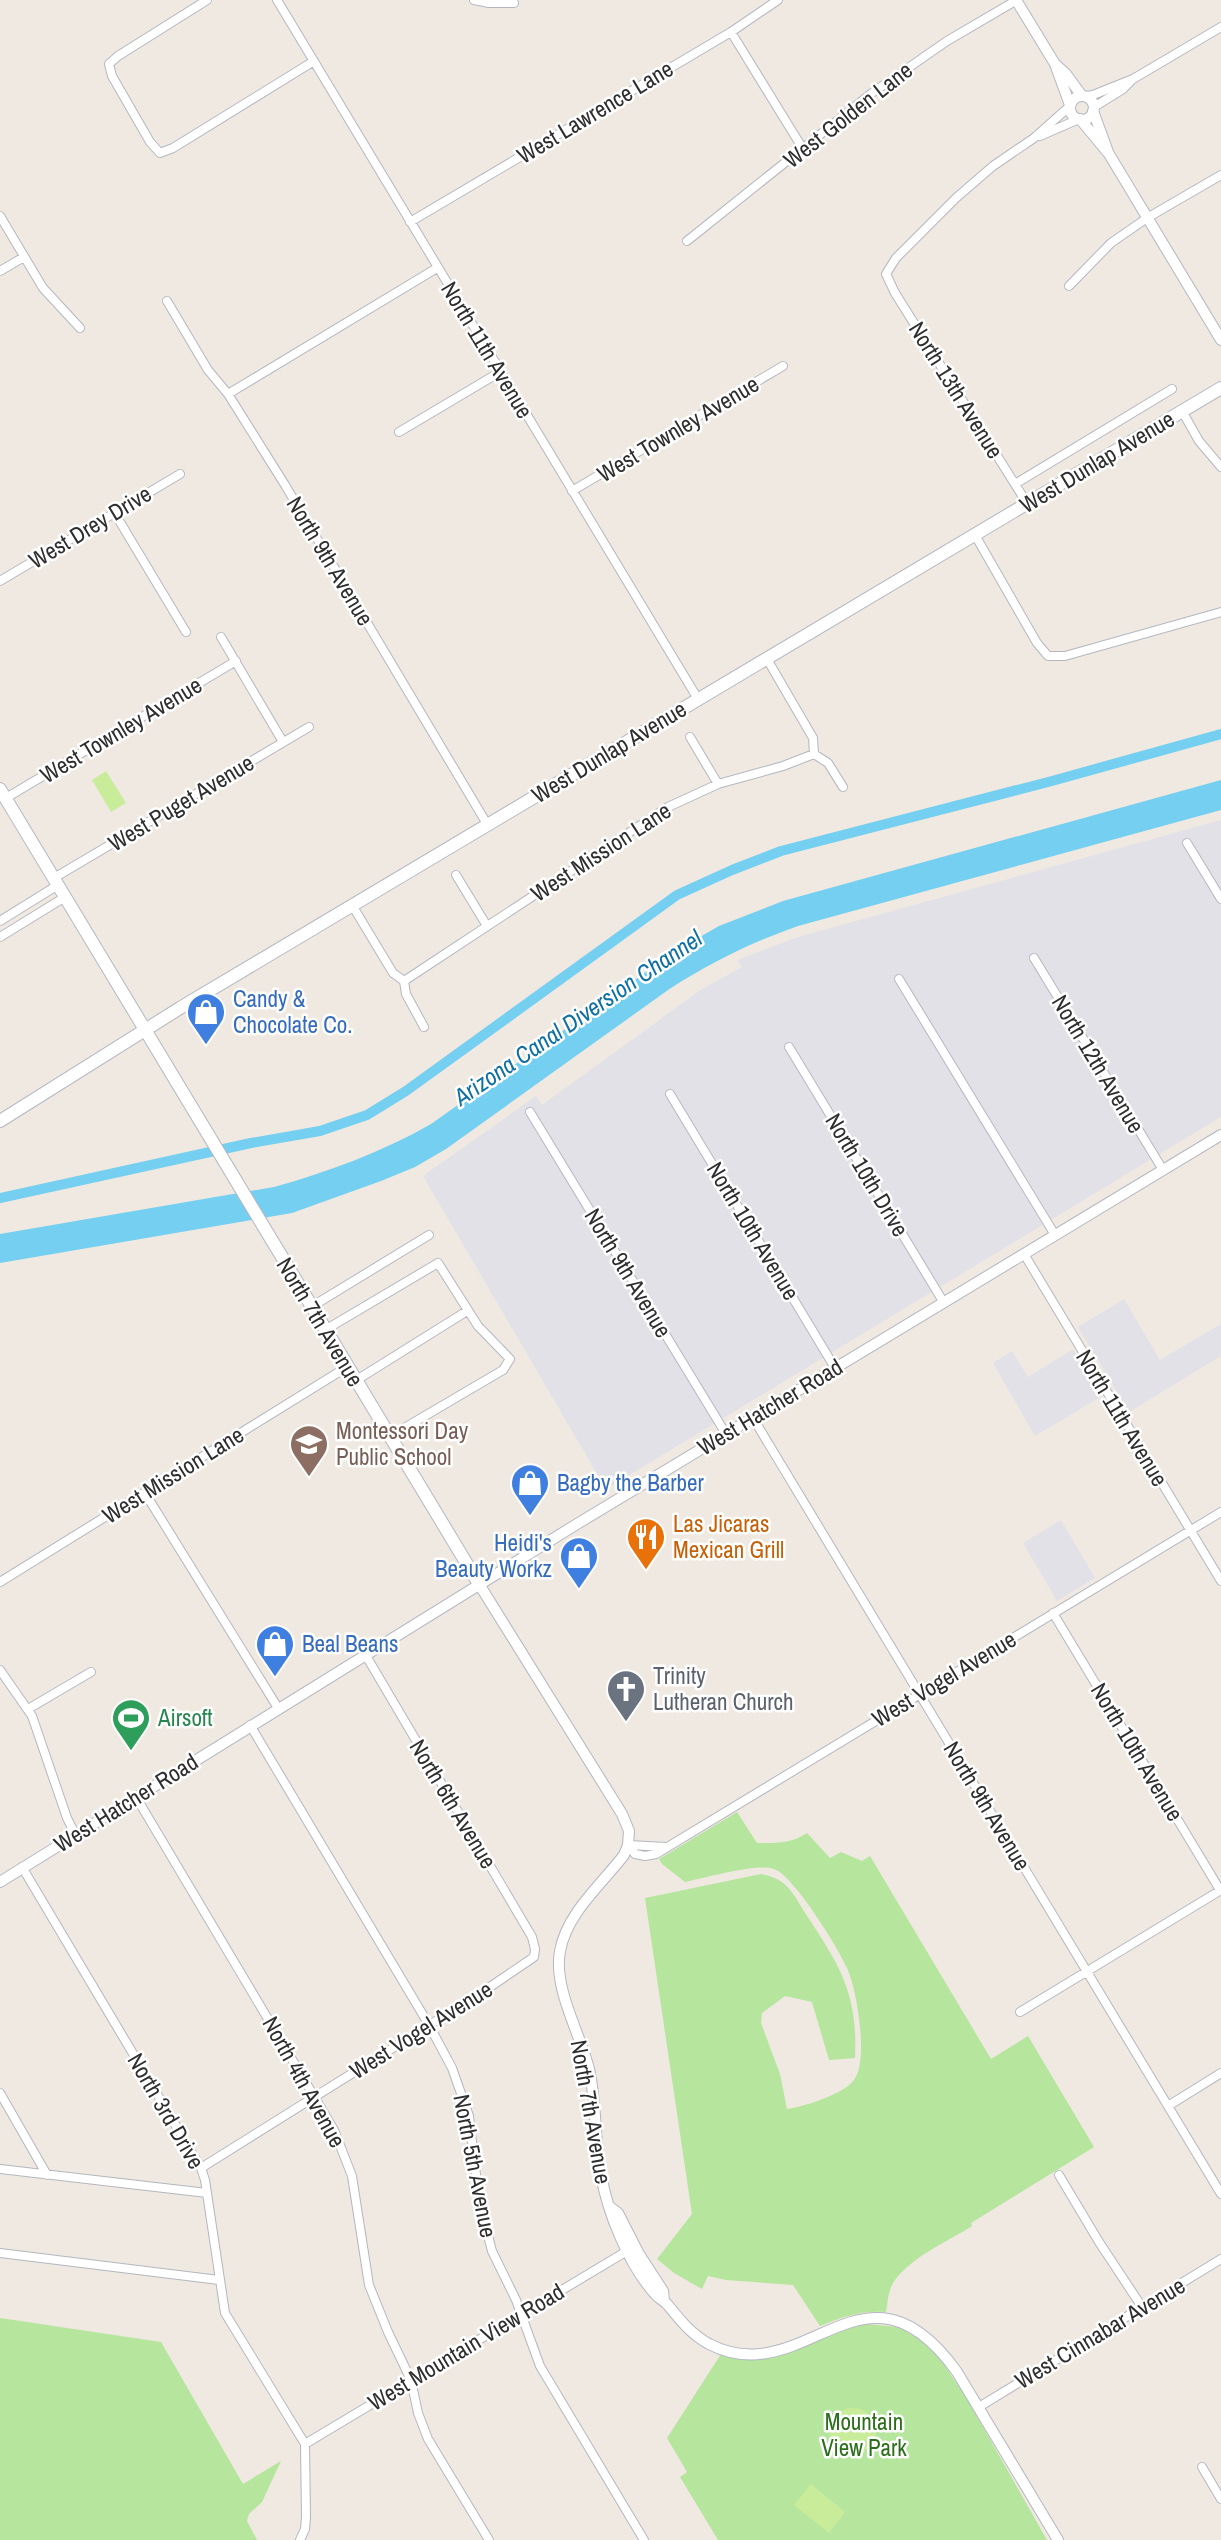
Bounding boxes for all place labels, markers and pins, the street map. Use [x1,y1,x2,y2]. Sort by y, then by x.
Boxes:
place label: Candy & Chocolate Co. [233,983,353,1040]
shop icon: Candy & Chocolate Co. [185,991,227,1046]
place label: Montessori Day Public School [336,1415,469,1472]
school or university icon: Montessori Day Public School [288,1423,330,1478]
shop icon: Bagby the Barber [509,1462,551,1517]
place label: Bagby the Barber [557,1467,705,1498]
place label: Las Jicaras Mexican Grill [673,1508,784,1565]
restaurant icon: Las Jicaras Mexican Grill [625,1516,667,1571]
place label: Heidi's Beauty Workz [435,1527,552,1584]
shop icon: Heidi's Beauty Workz [558,1535,600,1590]
shop icon: Beal Beans [254,1623,296,1678]
place label: Beal Beans [302,1628,398,1659]
place label: Trinity Lutheran Church [653,1660,793,1717]
church icon: Trinity Lutheran Church [605,1668,647,1723]
sports icon: Airsoft [110,1697,152,1752]
place label: Airsoft [157,1702,213,1733]

